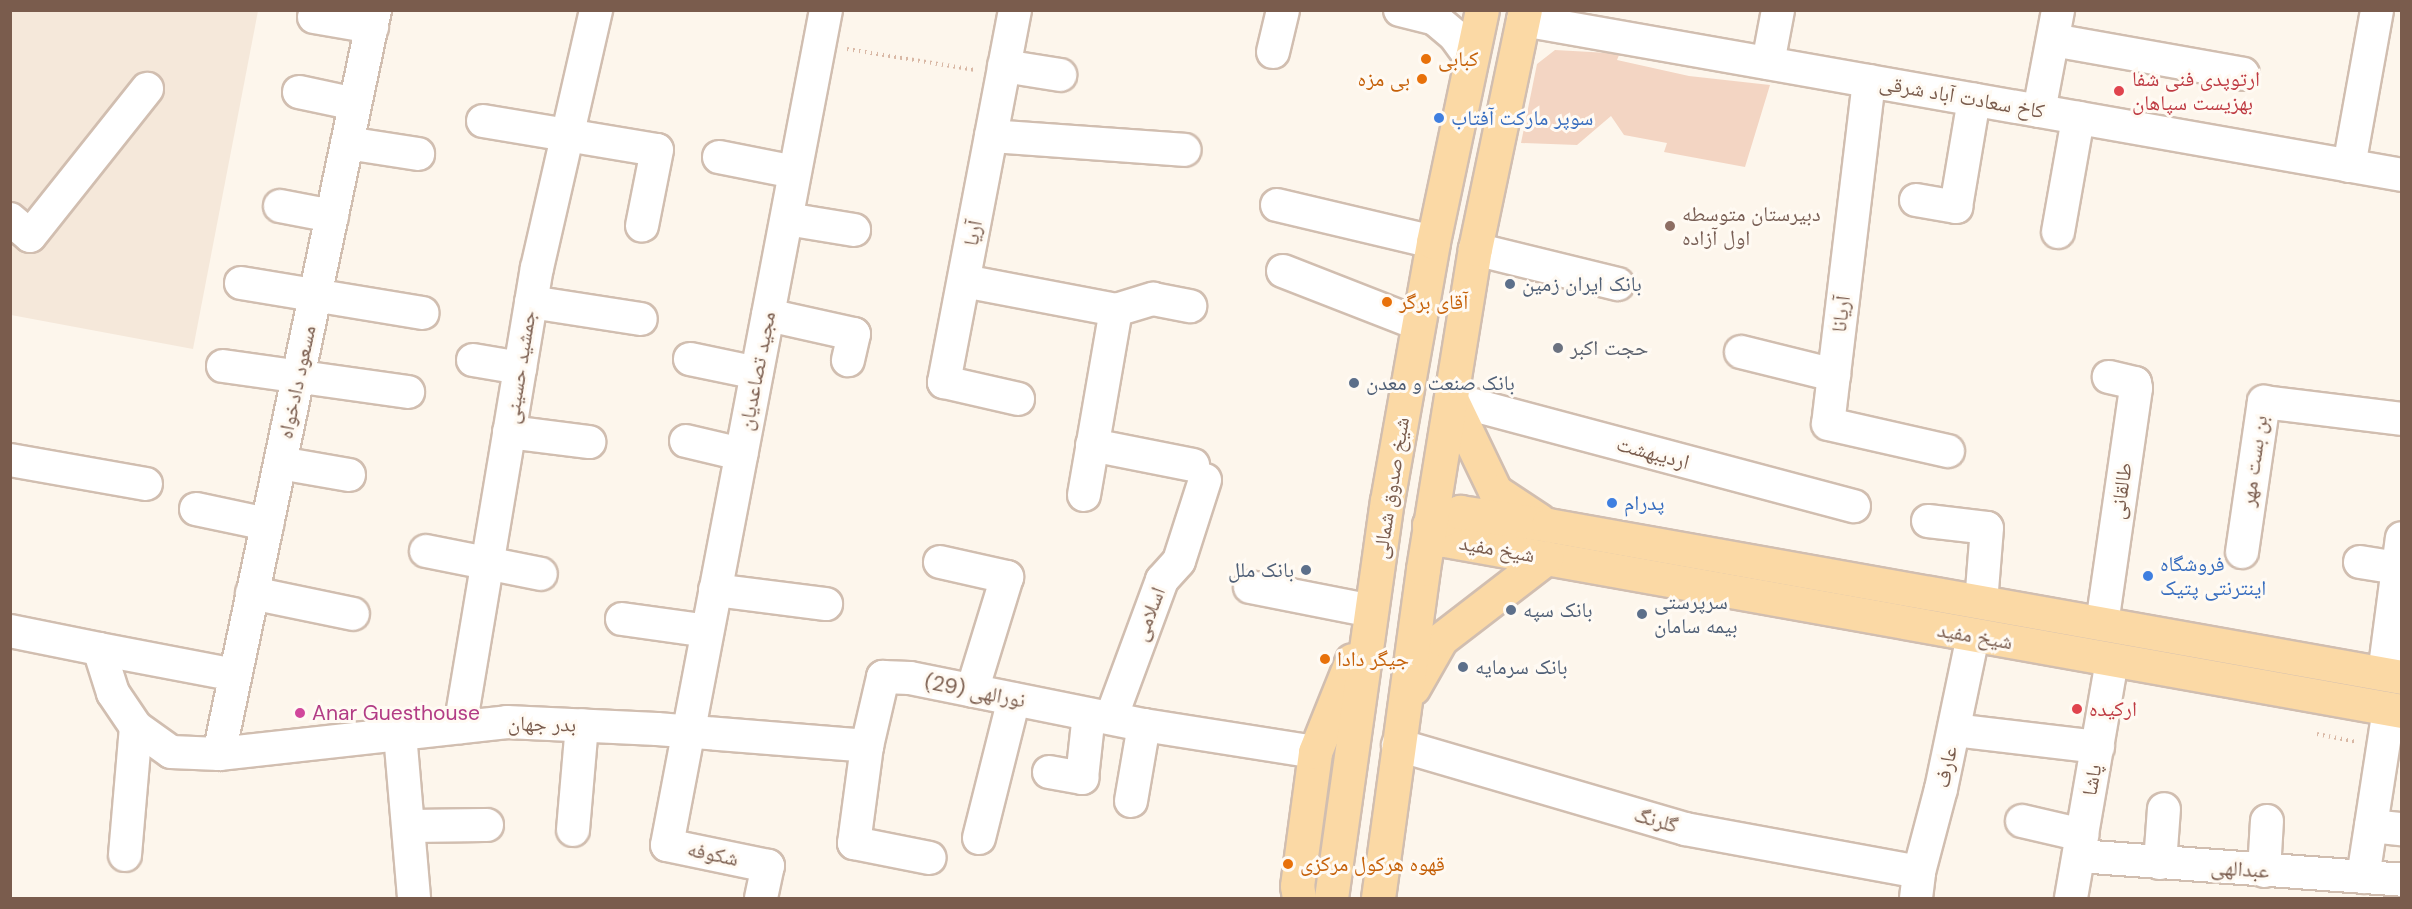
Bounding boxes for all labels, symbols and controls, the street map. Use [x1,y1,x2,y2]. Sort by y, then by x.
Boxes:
place label: کبابی [1438,46,1478,72]
marker: کبابی [1419,52,1433,66]
place label: بی مزه [1358,66,1410,92]
place label: ارتوپدی فنی شفا بهزیست سپاهان [2132,66,2260,116]
street label: کاخ سعادت آباد شرقی [1877,70,2047,124]
marker: بی مزه [1415,72,1429,86]
marker: ارتوپدی فنی شفا بهزیست سپاهان [2110,82,2128,100]
place label: سوپر مارکت آفتاب [1451,105,1593,131]
marker: سوپر مارکت آفتاب [1432,111,1446,125]
place label: دبیرستان متوسطه اول آزاده [1682,201,1821,251]
street label: آریا [958,218,988,248]
marker: دبیرستان متوسطه اول آزاده [1663,219,1677,233]
place label: بانک ایران زمین [1522,271,1642,297]
marker: بانک ایران زمین [1503,277,1517,291]
place label: آقاى برگر [1399,289,1468,315]
street label: آریانا [1826,294,1856,334]
marker: آقاى برگر [1380,295,1394,309]
street label: جمشید حسینی [499,309,541,425]
street label: مجید تصاعدیان [733,309,781,433]
street label: مسعود دادخواه [273,323,321,441]
place label: حجت اکبر [1570,335,1648,361]
marker: حجت اکبر [1551,341,1565,355]
place label: بانک صنعت و معدن [1366,370,1515,396]
marker: بانک صنعت و معدن [1347,376,1361,390]
street label: بن بست مهر [2235,414,2273,508]
street label: شیخ صدوق شمالی [1367,415,1415,561]
street label: اردیبهشت [1614,431,1692,475]
street label: طالقانی [2105,461,2137,521]
place label: پدرام [1624,490,1665,516]
marker: پدرام [1605,496,1619,510]
street label: شیخ مفید [1457,530,1537,568]
place label: فروشگاه اینترنتی پتیک [2160,551,2266,601]
place label: بانک ملل [1228,557,1294,583]
marker: بانک ملل [1299,563,1313,577]
marker: فروشگاه اینترنتی پتیک [2141,569,2155,583]
street label: اسلامی [1127,584,1171,644]
place label: سرپرستی بیمه سامان [1654,589,1737,639]
place label: بانک سپه [1523,597,1593,623]
marker: بانک سپه [1504,603,1518,617]
marker: سرپرستی بیمه سامان [1635,607,1649,621]
street label: شیخ مفید [1935,617,2015,655]
place label: جیگر دادا [1337,646,1409,672]
marker: جیگر دادا [1318,652,1332,666]
place label: بانک سرمایه [1475,654,1568,680]
marker: بانک سرمایه [1456,660,1470,674]
street label: نورالهی (29) [923,669,1027,713]
place label: ارکیده [2089,696,2137,722]
place label: Anar Guesthouse [312,700,480,726]
marker: ارکیده [2070,702,2084,716]
marker: Anar Guesthouse [293,706,307,720]
street label: بدر جهان [508,711,576,737]
street label: عارف [1929,744,1963,790]
street label: پاشا [2077,762,2107,798]
street label: گلرنگ [1631,802,1681,838]
street label: شکوفه [685,836,741,872]
place label: قهوه هرکول مرکزی [1300,851,1445,877]
street label: عبدالهی [2210,854,2270,884]
marker: قهوه هرکول مرکزی [1281,857,1295,871]

